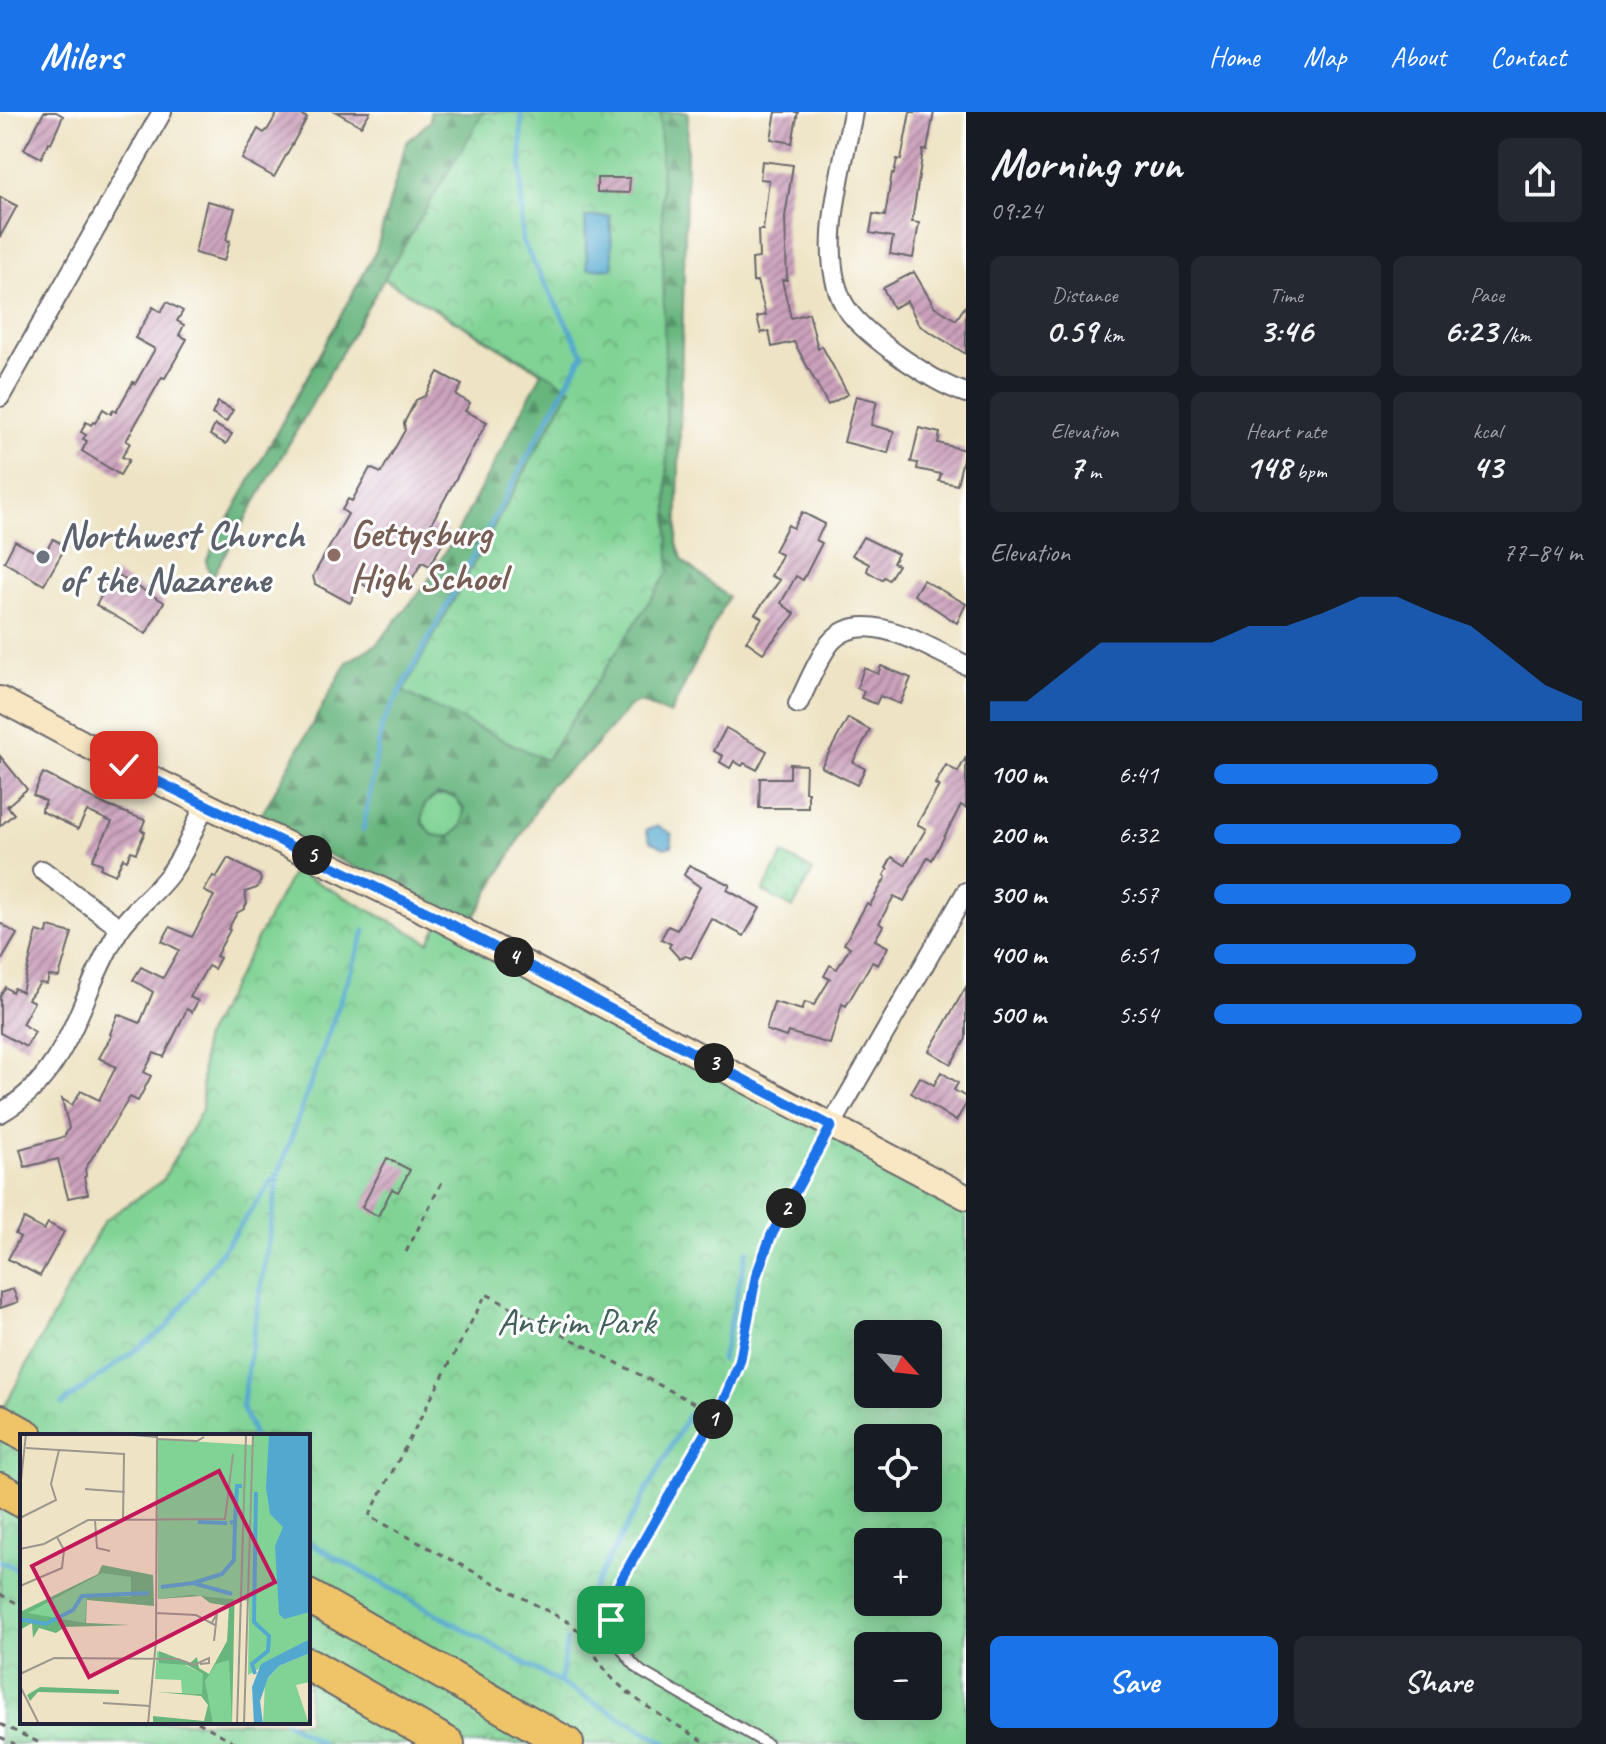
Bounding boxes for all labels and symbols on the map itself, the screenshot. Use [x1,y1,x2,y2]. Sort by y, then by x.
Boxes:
place label: Gettysburg High School [350,510,513,601]
place label: Northwest Church of the Nazarene [59,512,306,603]
marker: Gettysburg High School [325,546,343,564]
marker: Northwest Church of the Nazarene [34,548,52,566]
pin [90,731,158,799]
pin: 5 [292,835,332,875]
pin: 4 [494,937,534,977]
pin: 3 [694,1043,734,1083]
pin: 2 [766,1188,806,1228]
park label: Antrim Park [497,1298,658,1345]
north arrow [854,1320,942,1408]
pin: 1 [693,1399,733,1439]
inset map [20,1434,310,1724]
pin [577,1586,645,1654]

